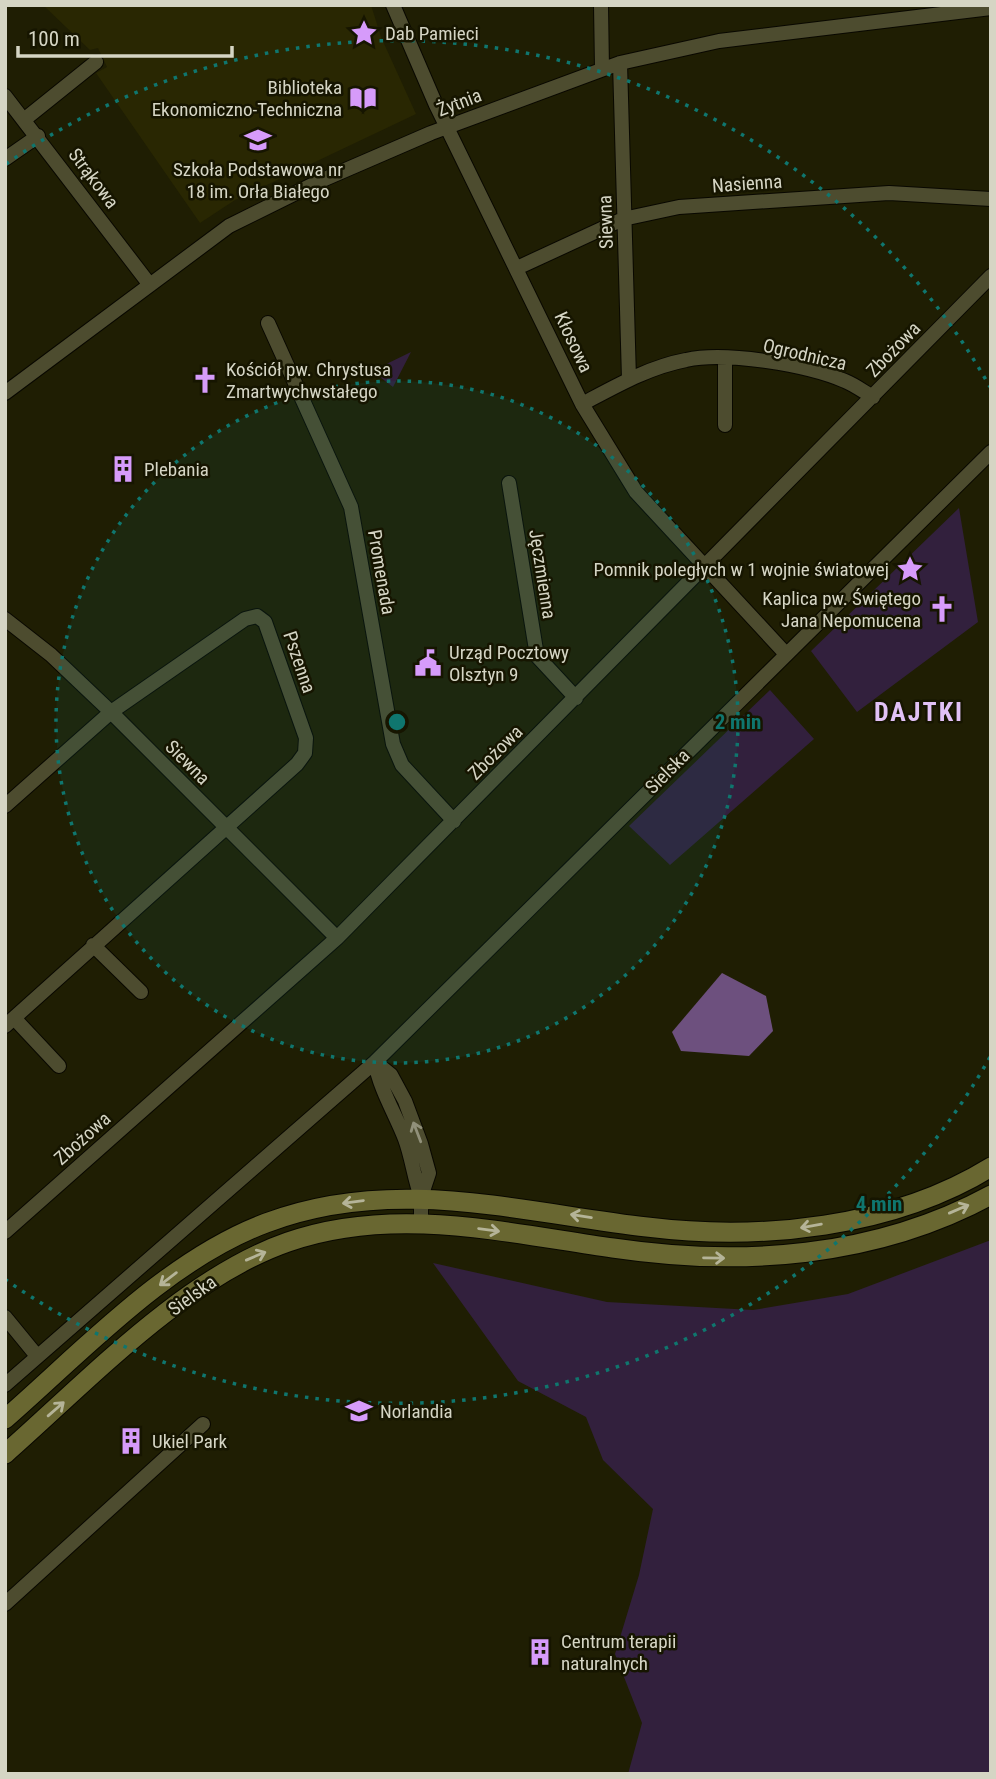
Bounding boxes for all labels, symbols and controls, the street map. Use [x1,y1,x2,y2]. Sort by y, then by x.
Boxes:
scale bar [18,14,231,58]
place icon: Dab Pamieci [349,18,379,48]
place label: Dab Pamieci [385,22,479,45]
text: 100 m [28,27,80,51]
place label: Biblioteka Ekonomiczno-Techniczna [152,76,342,121]
library icon: Biblioteka Ekonomiczno-Techniczna [348,83,378,113]
street label: Żytnia [434,84,485,121]
school or university icon: Szkoła Podstawowa nr 18 im. Orła Białego [243,125,273,155]
street label: Strąkowa [63,144,124,213]
place label: Szkoła Podstawowa nr 18 im. Orła Białego [173,158,343,203]
street label: Nasienna [711,170,783,197]
street label: Siewna [593,195,618,249]
street label: Kłosowa [550,308,598,376]
street label: Zbożowa [862,317,925,382]
street label: Ogrodnicza [761,334,849,375]
place label: Kościół pw. Chrystusa Zmartwychwstałego [226,358,391,403]
church icon: Kościół pw. Chrystusa Zmartwychwstałego [190,365,220,395]
building icon: Plebania [108,454,138,484]
place label: Plebania [144,458,209,481]
street label: Promenada [363,528,400,616]
street label: Jęczmienna [524,528,561,620]
place icon: Pomnik poległych w 1 wojnie światowej [895,554,925,584]
place label: Pomnik poległych w 1 wojnie światowej [593,558,889,581]
place label: Kaplica pw. Świętego Jana Nepomucena [762,587,921,632]
church icon: Kaplica pw. Świętego Jana Nepomucena [927,594,957,624]
street label: Pszenna [278,628,321,696]
place label: Urząd Pocztowy Olsztyn 9 [449,641,569,686]
public building icon: Urząd Pocztowy Olsztyn 9 [413,648,443,678]
district label: DAJTKI [874,697,964,727]
centre of rings [385,710,409,734]
text: 2 min [715,710,761,734]
street label: Zbożowa [463,720,527,784]
street label: Siewna [161,735,215,789]
street label: Sielska [640,744,695,799]
street label: Zbożowa [49,1107,115,1170]
one-way arrow [410,1121,422,1143]
text: 4 min [856,1192,902,1216]
one-way arrow [342,1195,365,1208]
one-way arrow [948,1202,970,1215]
one-way arrow [570,1210,592,1223]
one-way arrow [800,1220,823,1233]
one-way arrow [477,1224,500,1237]
one-way arrow [244,1248,266,1261]
one-way arrow [703,1251,726,1265]
street label: Sielska [164,1270,221,1321]
one-way arrow [160,1271,178,1286]
school or university icon: Norlandia [344,1396,374,1426]
place label: Norlandia [380,1400,453,1423]
one-way arrow [47,1401,65,1417]
building icon: Ukiel Park [116,1426,146,1456]
place label: Ukiel Park [152,1430,228,1453]
place label: Centrum terapii naturalnych [561,1630,676,1675]
building icon: Centrum terapii naturalnych [525,1637,555,1667]

